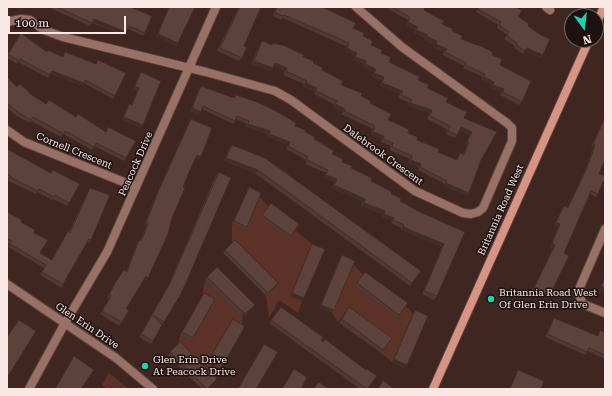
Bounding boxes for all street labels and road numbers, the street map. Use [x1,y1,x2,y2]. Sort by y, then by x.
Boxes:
street label: Dalebrook Crescent [341,122,425,188]
street label: Cornell Crescent [34,130,114,172]
street label: Peacock Drive [116,130,156,198]
street label: Britannia Road West [476,163,526,257]
street label: Glen Erin Drive [53,300,121,352]

